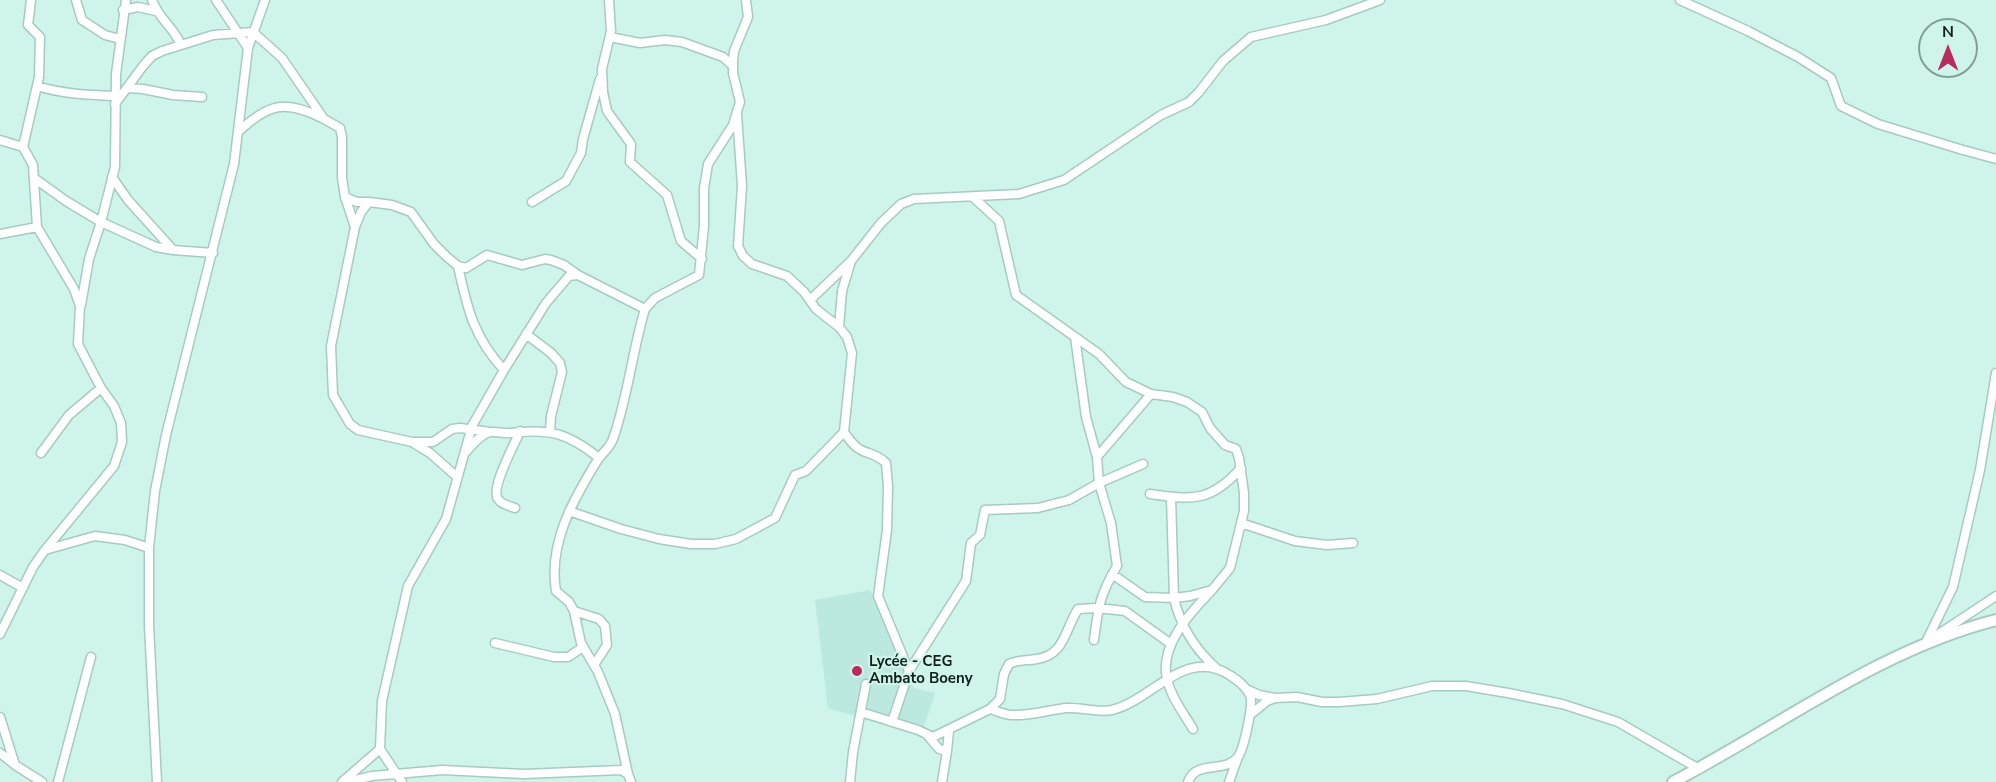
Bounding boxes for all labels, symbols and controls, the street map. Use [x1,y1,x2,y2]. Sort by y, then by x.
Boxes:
north arrow [1918,18,1978,78]
text: N [1942,21,1954,43]
place label: Lycée - CEG Ambato Boeny [869,653,973,688]
marker: Lycée - CEG Ambato Boeny [850,664,864,678]

